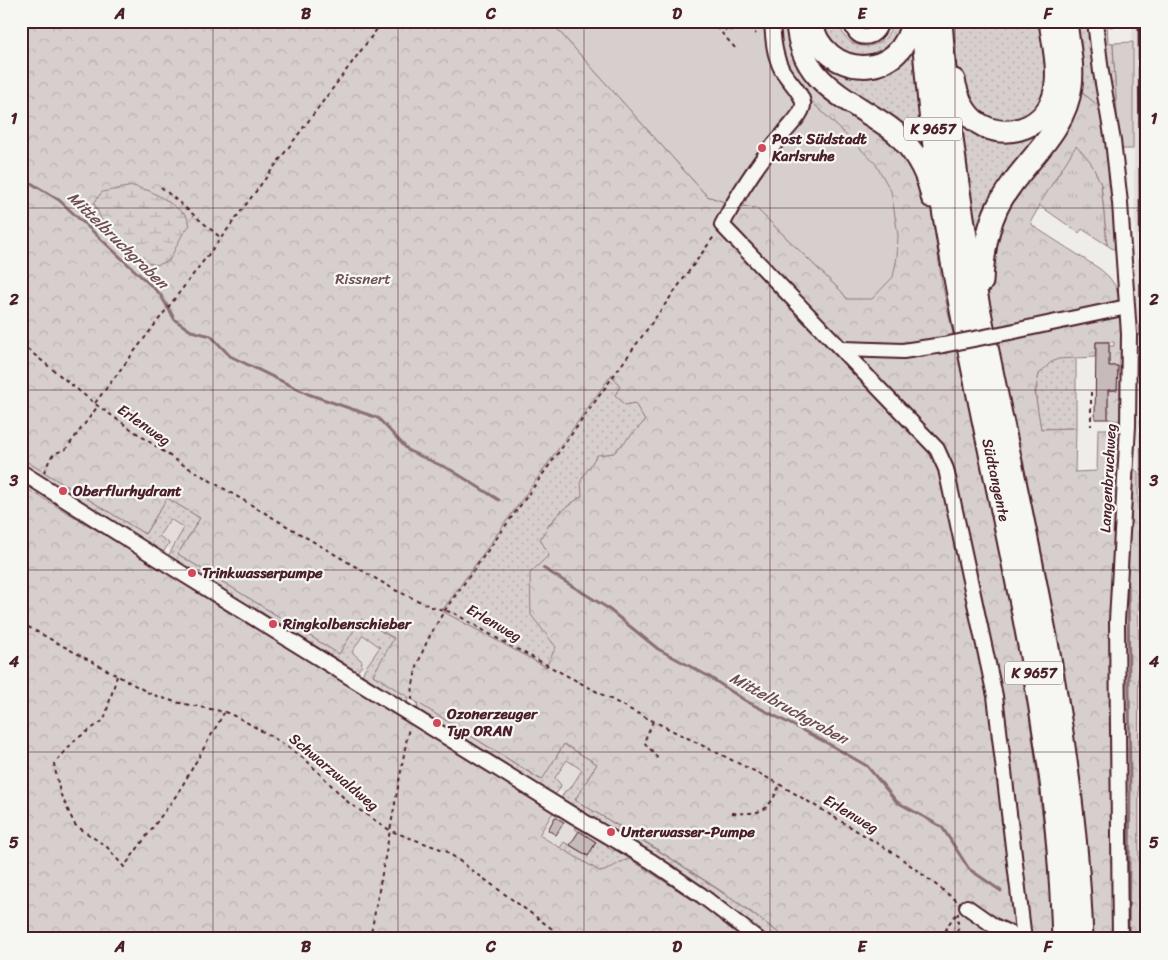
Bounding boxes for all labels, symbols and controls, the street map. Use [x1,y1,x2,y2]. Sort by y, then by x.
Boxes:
text: A [114,0,125,28]
text: B [301,0,312,28]
text: C [485,0,497,28]
text: D [672,0,682,28]
text: E [858,0,868,28]
text: F [1043,0,1054,28]
text: 1 [11,104,18,133]
text: 1 [1151,104,1158,133]
road number: K 9657 [904,118,962,140]
place label: Post Südstadt Karlsruhe [771,126,867,169]
marker: Post Südstadt Karlsruhe [756,142,768,154]
water label: Mittelbruchgraben [61,184,177,298]
park label: Rissnert [335,266,391,292]
text: 2 [8,285,19,314]
text: 2 [1148,285,1159,314]
street label: Erlenweg [112,397,176,453]
street label: Langenbruchweg [1092,423,1124,533]
street label: Südtangente [975,436,1017,524]
text: 3 [9,466,19,495]
text: 3 [1149,466,1159,495]
place label: Oberflurhydrant [72,478,182,504]
marker: Oberflurhydrant [57,485,69,497]
place label: Trinkwasserpumpe [202,560,323,586]
marker: Trinkwasserpumpe [186,567,198,579]
street label: Erlenweg [461,597,527,650]
place label: Ringkolbenschieber [282,611,413,637]
marker: Ringkolbenschieber [267,618,279,630]
text: 4 [8,647,19,676]
text: 4 [1148,647,1159,676]
road number: K 9657 [1005,661,1063,684]
water label: Mittelbruchgraben [724,663,856,754]
place label: Ozonerzeuger Typ ORAN [446,701,539,744]
marker: Ozonerzeuger Typ ORAN [431,717,443,729]
street label: Schwarzwaldweg [283,726,385,818]
street label: Erlenweg [818,787,884,841]
place label: Unterwasser-Pumpe [621,819,755,845]
marker: Unterwasser-Pumpe [605,826,617,838]
text: 5 [9,828,19,857]
text: 5 [1149,828,1159,857]
text: A [114,932,125,960]
text: B [301,932,312,960]
text: C [485,932,497,960]
text: D [672,932,682,960]
text: E [858,932,868,960]
text: F [1043,932,1054,960]

